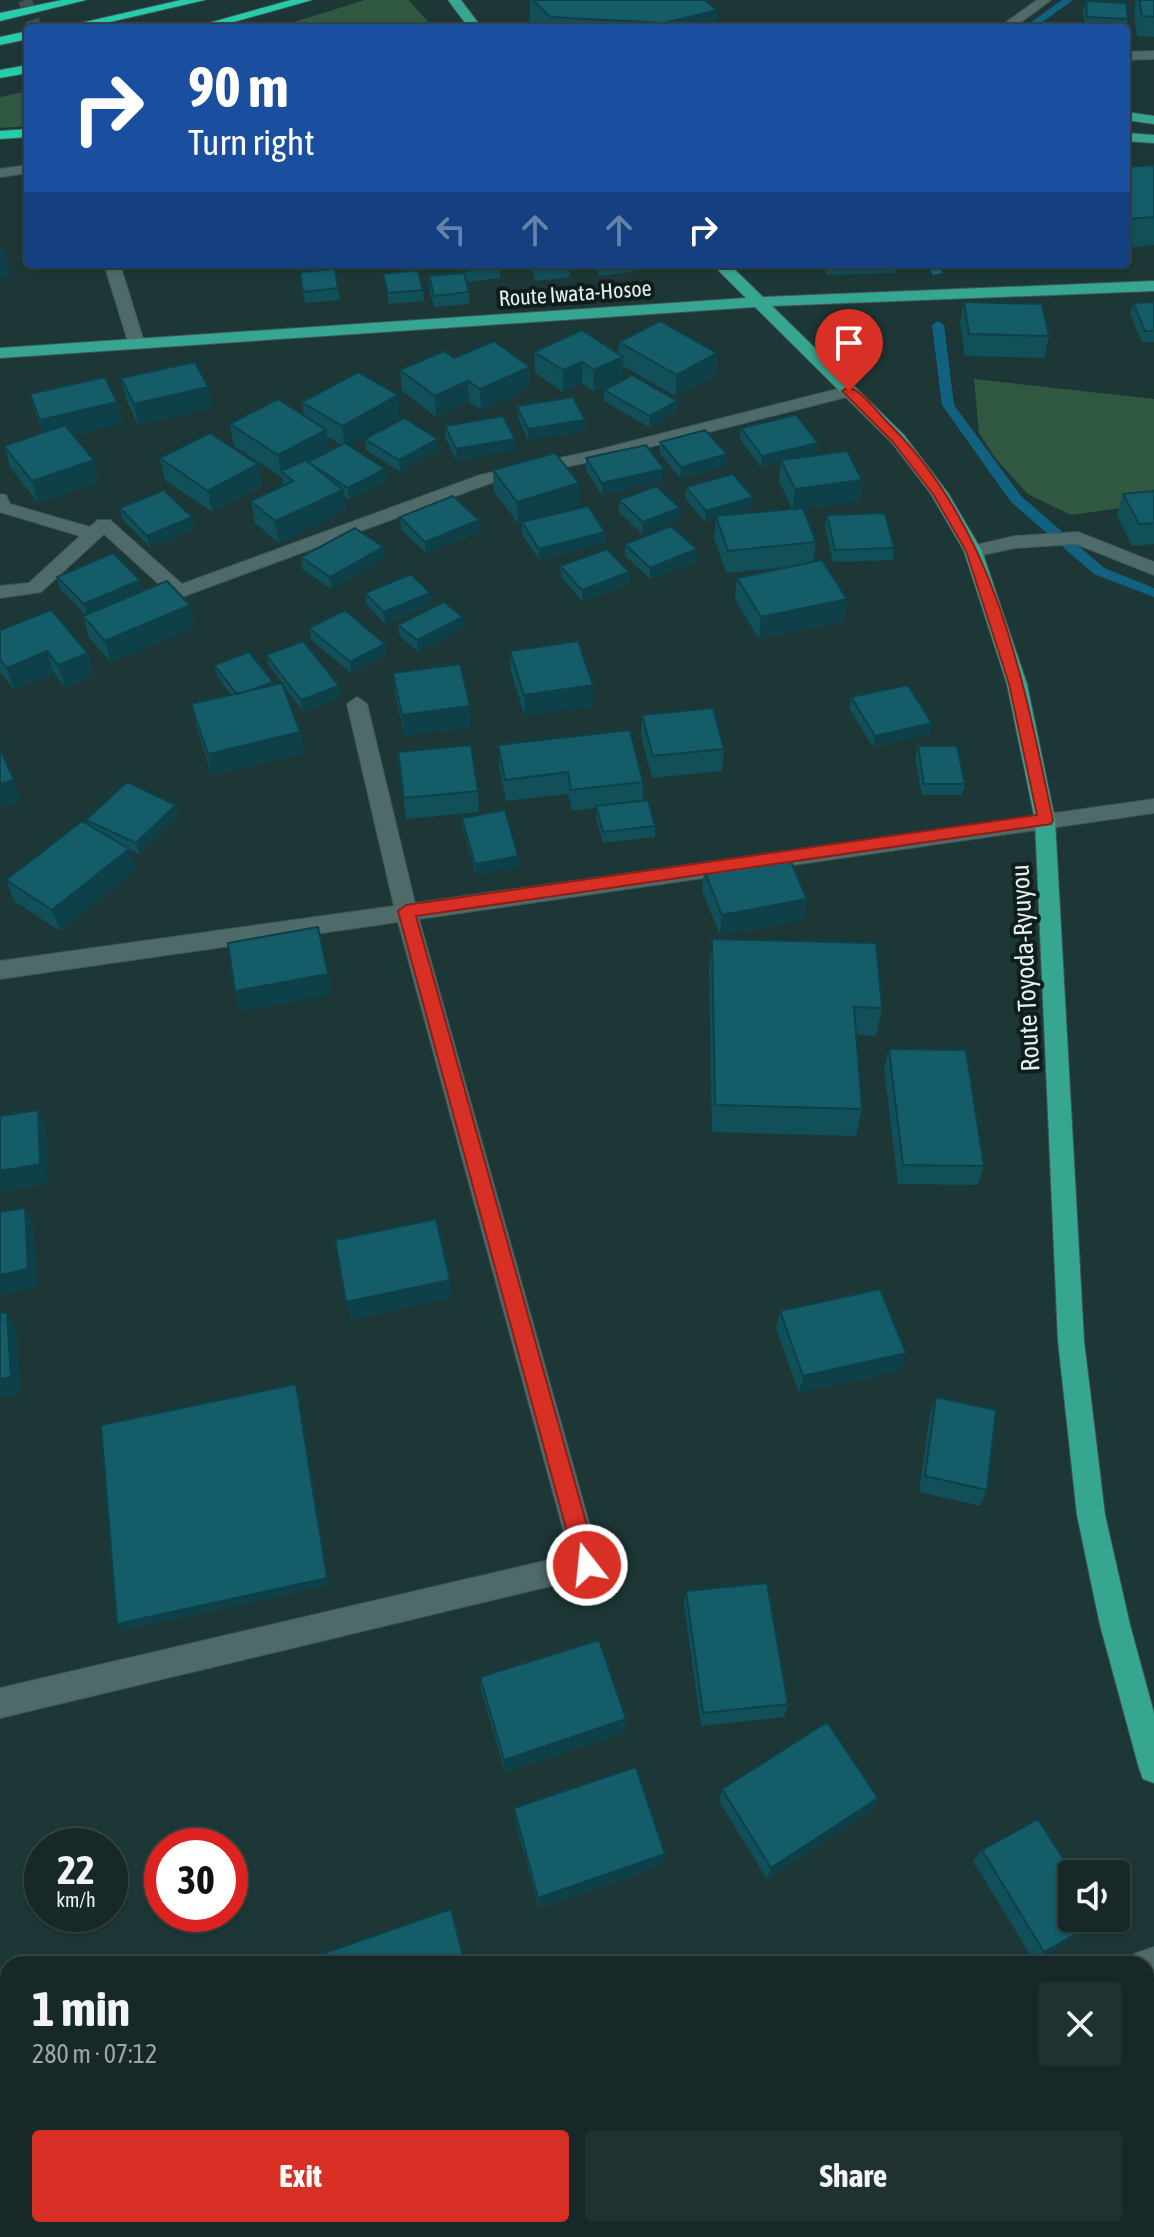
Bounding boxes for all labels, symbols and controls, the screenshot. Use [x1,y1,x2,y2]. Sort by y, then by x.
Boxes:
text: 90 m [188,55,289,119]
icon: right [56,56,160,160]
text: Turn right [188,121,315,163]
icon: left [429,208,473,252]
icon: ahead [513,208,557,252]
icon: ahead [597,208,641,252]
icon: right [681,208,725,252]
street label: Route Iwata-Hosoe [498,275,652,311]
pin [815,309,883,391]
icon: arrive [827,321,871,365]
street label: Route Toyoda-Ryuyou [1005,864,1045,1072]
position arrow [545,1523,629,1607]
speed limit sign: 30 [144,1828,248,1932]
text: 22 [57,1847,95,1892]
map controls [1058,1860,1130,1932]
button: sound [1058,1860,1130,1932]
text: km/h [56,1888,96,1911]
text: 1 min [32,1981,130,2036]
button: close [1038,1982,1122,2066]
text: 280 m · 07:12 [32,2039,157,2069]
button: Exit [32,2130,569,2222]
button: Share [585,2130,1122,2222]

